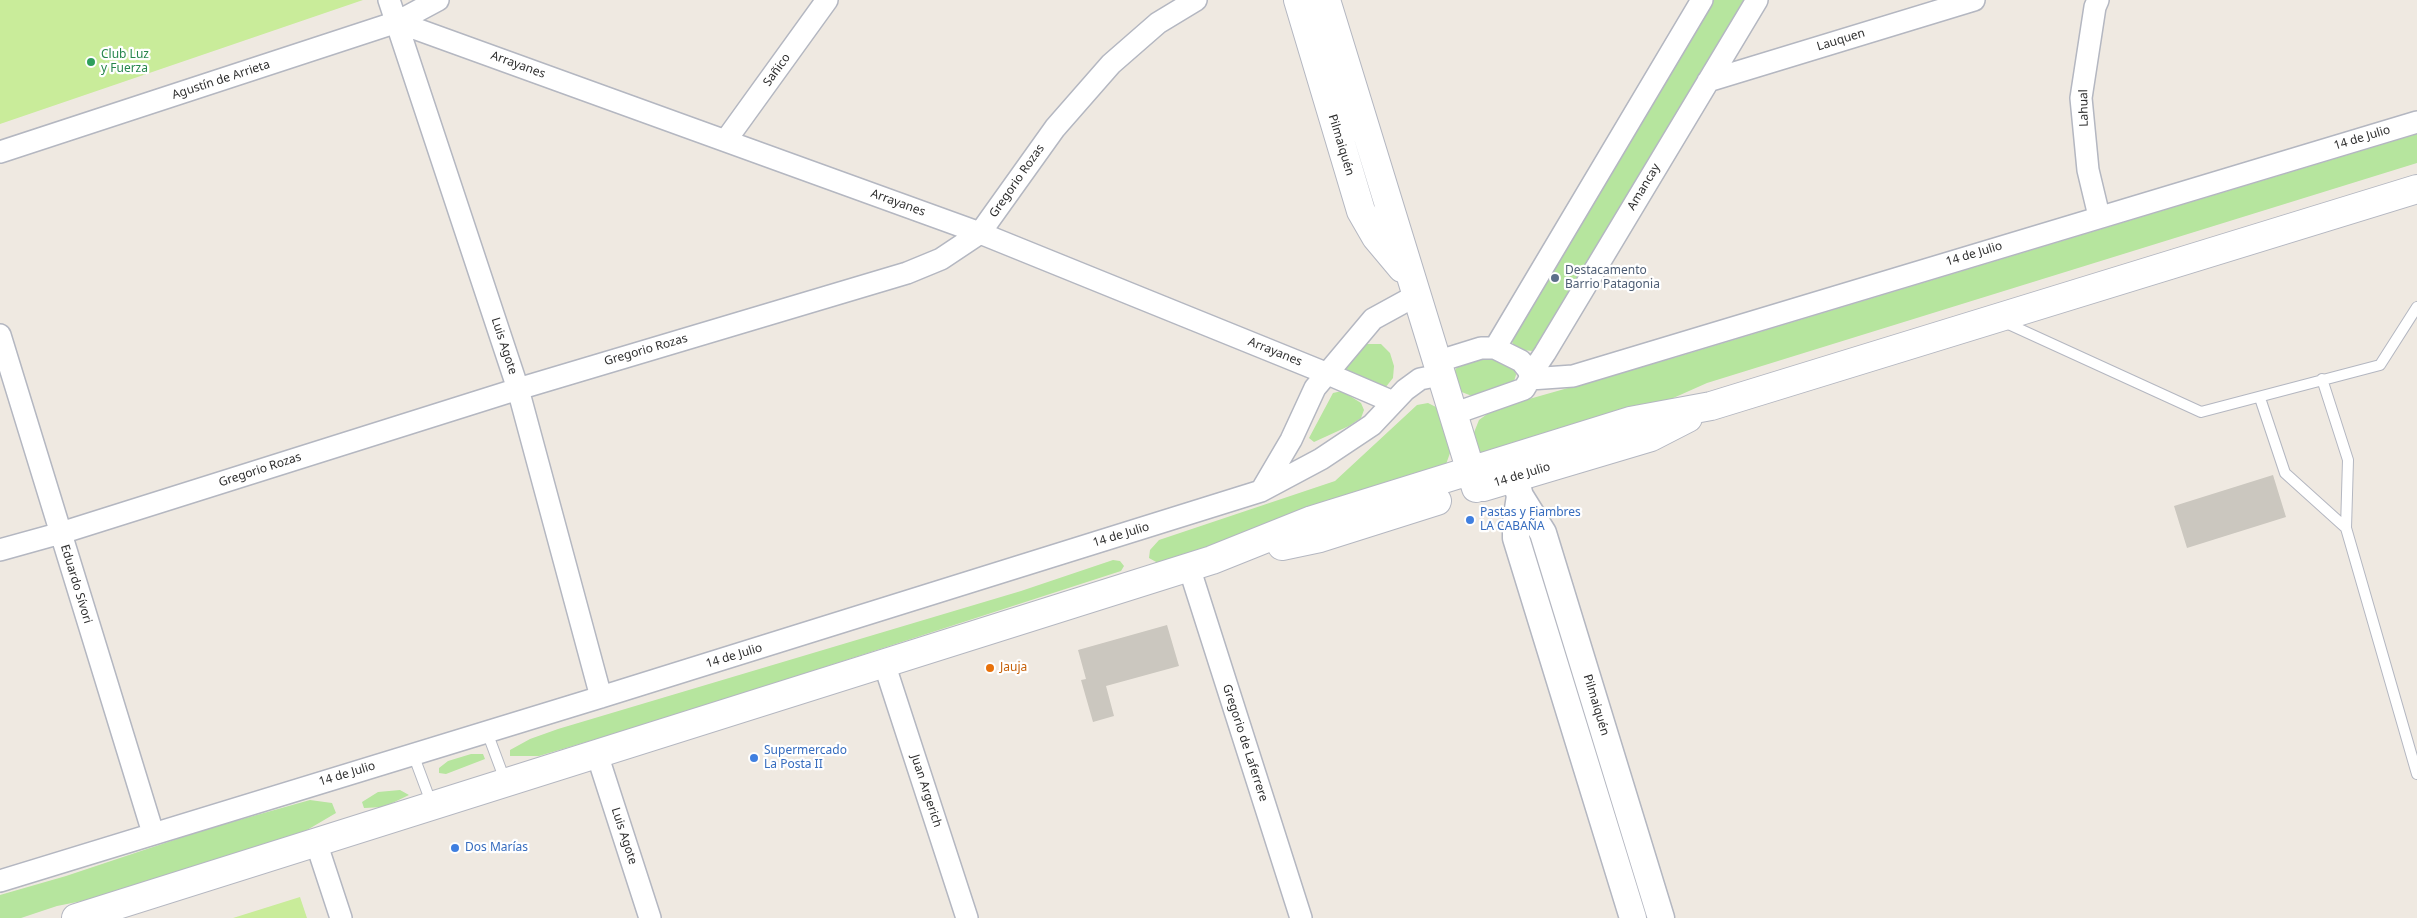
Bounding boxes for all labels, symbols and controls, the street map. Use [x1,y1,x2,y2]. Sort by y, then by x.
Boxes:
street label: Lauquen [1815,26,1867,54]
place label: Club Luz y Fuerza [101,48,149,76]
street label: Arrayanes [489,49,547,81]
street label: Sañico [760,51,794,89]
marker: Club Luz y Fuerza [85,56,97,68]
street label: Agustín de Arrieta [170,57,272,103]
street label: Lahual [2076,89,2092,127]
street label: Pilmaiquén [1325,113,1357,177]
street label: 14 de Julio [2332,123,2392,153]
street label: Gregorio Rozas [986,142,1048,220]
street label: Amancay [1625,161,1663,213]
street label: Arrayanes [869,187,927,219]
street label: 14 de Julio [1944,239,2004,269]
place label: Destacamento Barrio Patagonia [1565,264,1660,292]
marker: Destacamento Barrio Patagonia [1549,272,1561,284]
street label: Luis Agote [488,316,520,376]
street label: Gregorio Rozas [603,331,689,369]
street label: Arrayanes [1246,335,1304,369]
street label: Gregorio Rozas [217,450,303,490]
street label: 14 de Julio [1492,460,1552,490]
place label: Pastas y Fiambres LA CABAÑA [1480,506,1581,534]
marker: Pastas y Fiambres LA CABAÑA [1464,514,1476,526]
street label: 14 de Julio [1091,520,1151,550]
street label: Eduardo Sívori [57,543,95,625]
street label: 14 de Julio [704,641,764,671]
place label: Jauja [1000,661,1027,675]
marker: Jauja [984,662,996,674]
street label: Pilmaiquén [1580,673,1612,737]
street label: Gregorio de Laferrere [1219,683,1271,803]
place label: Supermercado La Posta II [764,744,847,772]
marker: Supermercado La Posta II [748,752,760,764]
street label: Juan Argerich [907,753,945,829]
street label: 14 de Julio [317,759,377,789]
street label: Luis Agote [608,806,640,866]
place label: Dos Marías [465,841,528,855]
marker: Dos Marías [449,842,461,854]

